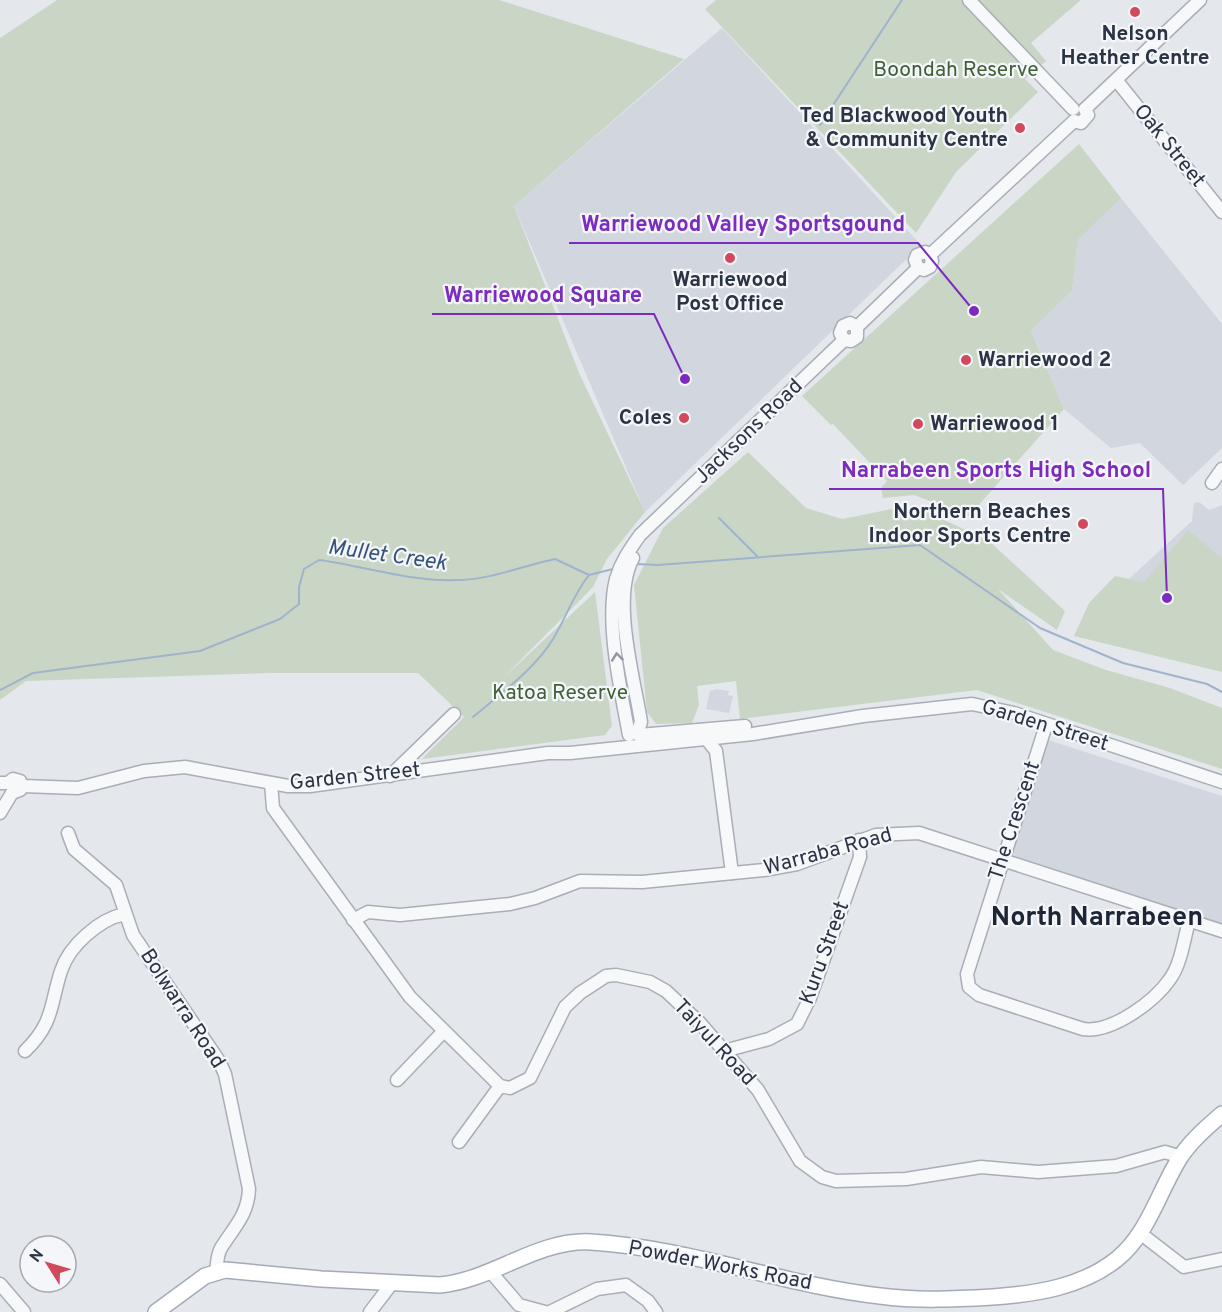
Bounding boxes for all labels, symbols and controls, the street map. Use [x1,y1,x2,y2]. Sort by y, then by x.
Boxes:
marker: Nelson Heather Centre [1128,5,1142,19]
place label: Nelson Heather Centre [1061,21,1209,72]
park label: Boondah Reserve [873,57,1039,84]
street label: Oak Street [1127,99,1211,193]
place label: Ted Blackwood Youth & Community Centre [799,103,1008,154]
marker: Ted Blackwood Youth & Community Centre [1013,121,1027,135]
callout: Warriewood Valley Sportsgound [569,203,918,243]
text: Warriewood Valley Sportsgound [581,212,905,239]
marker: Warriewood Post Office [723,251,737,265]
place label: Warriewood Post Office [672,267,788,318]
callout: Warriewood Square [432,274,654,314]
text: Warriewood Square [444,283,642,310]
place label: Warriewood 2 [978,347,1111,374]
marker: Warriewood 2 [959,353,973,367]
street label: Jacksons Road [689,373,809,491]
place label: Coles [619,405,672,432]
marker: Coles [677,411,691,425]
place label: Warriewood 1 [930,411,1059,438]
marker: Warriewood 1 [911,417,925,431]
callout: Narrabeen Sports High School [829,449,1163,489]
text: Narrabeen Sports High School [841,458,1151,485]
place label: Northern Beaches Indoor Sports Centre [869,499,1071,550]
marker: Northern Beaches Indoor Sports Centre [1076,517,1090,531]
water label: Mullet Creek [326,534,449,578]
one-way arrow [611,652,624,661]
park label: Katoa Reserve [492,680,628,707]
street label: Garden Street [978,694,1112,758]
street label: Garden Street [288,757,422,797]
street label: The Crescent [983,758,1047,884]
street label: Warraba Road [761,822,895,882]
street label: Kuru Street [794,898,856,1008]
district label: North Narrabeen [991,901,1203,935]
street label: Bolwarra Road [133,944,231,1074]
street label: Taiyul Road [667,994,761,1092]
north arrow [18,1234,78,1294]
street label: Powder Works Road [626,1235,814,1297]
text: N [26,1246,49,1267]

